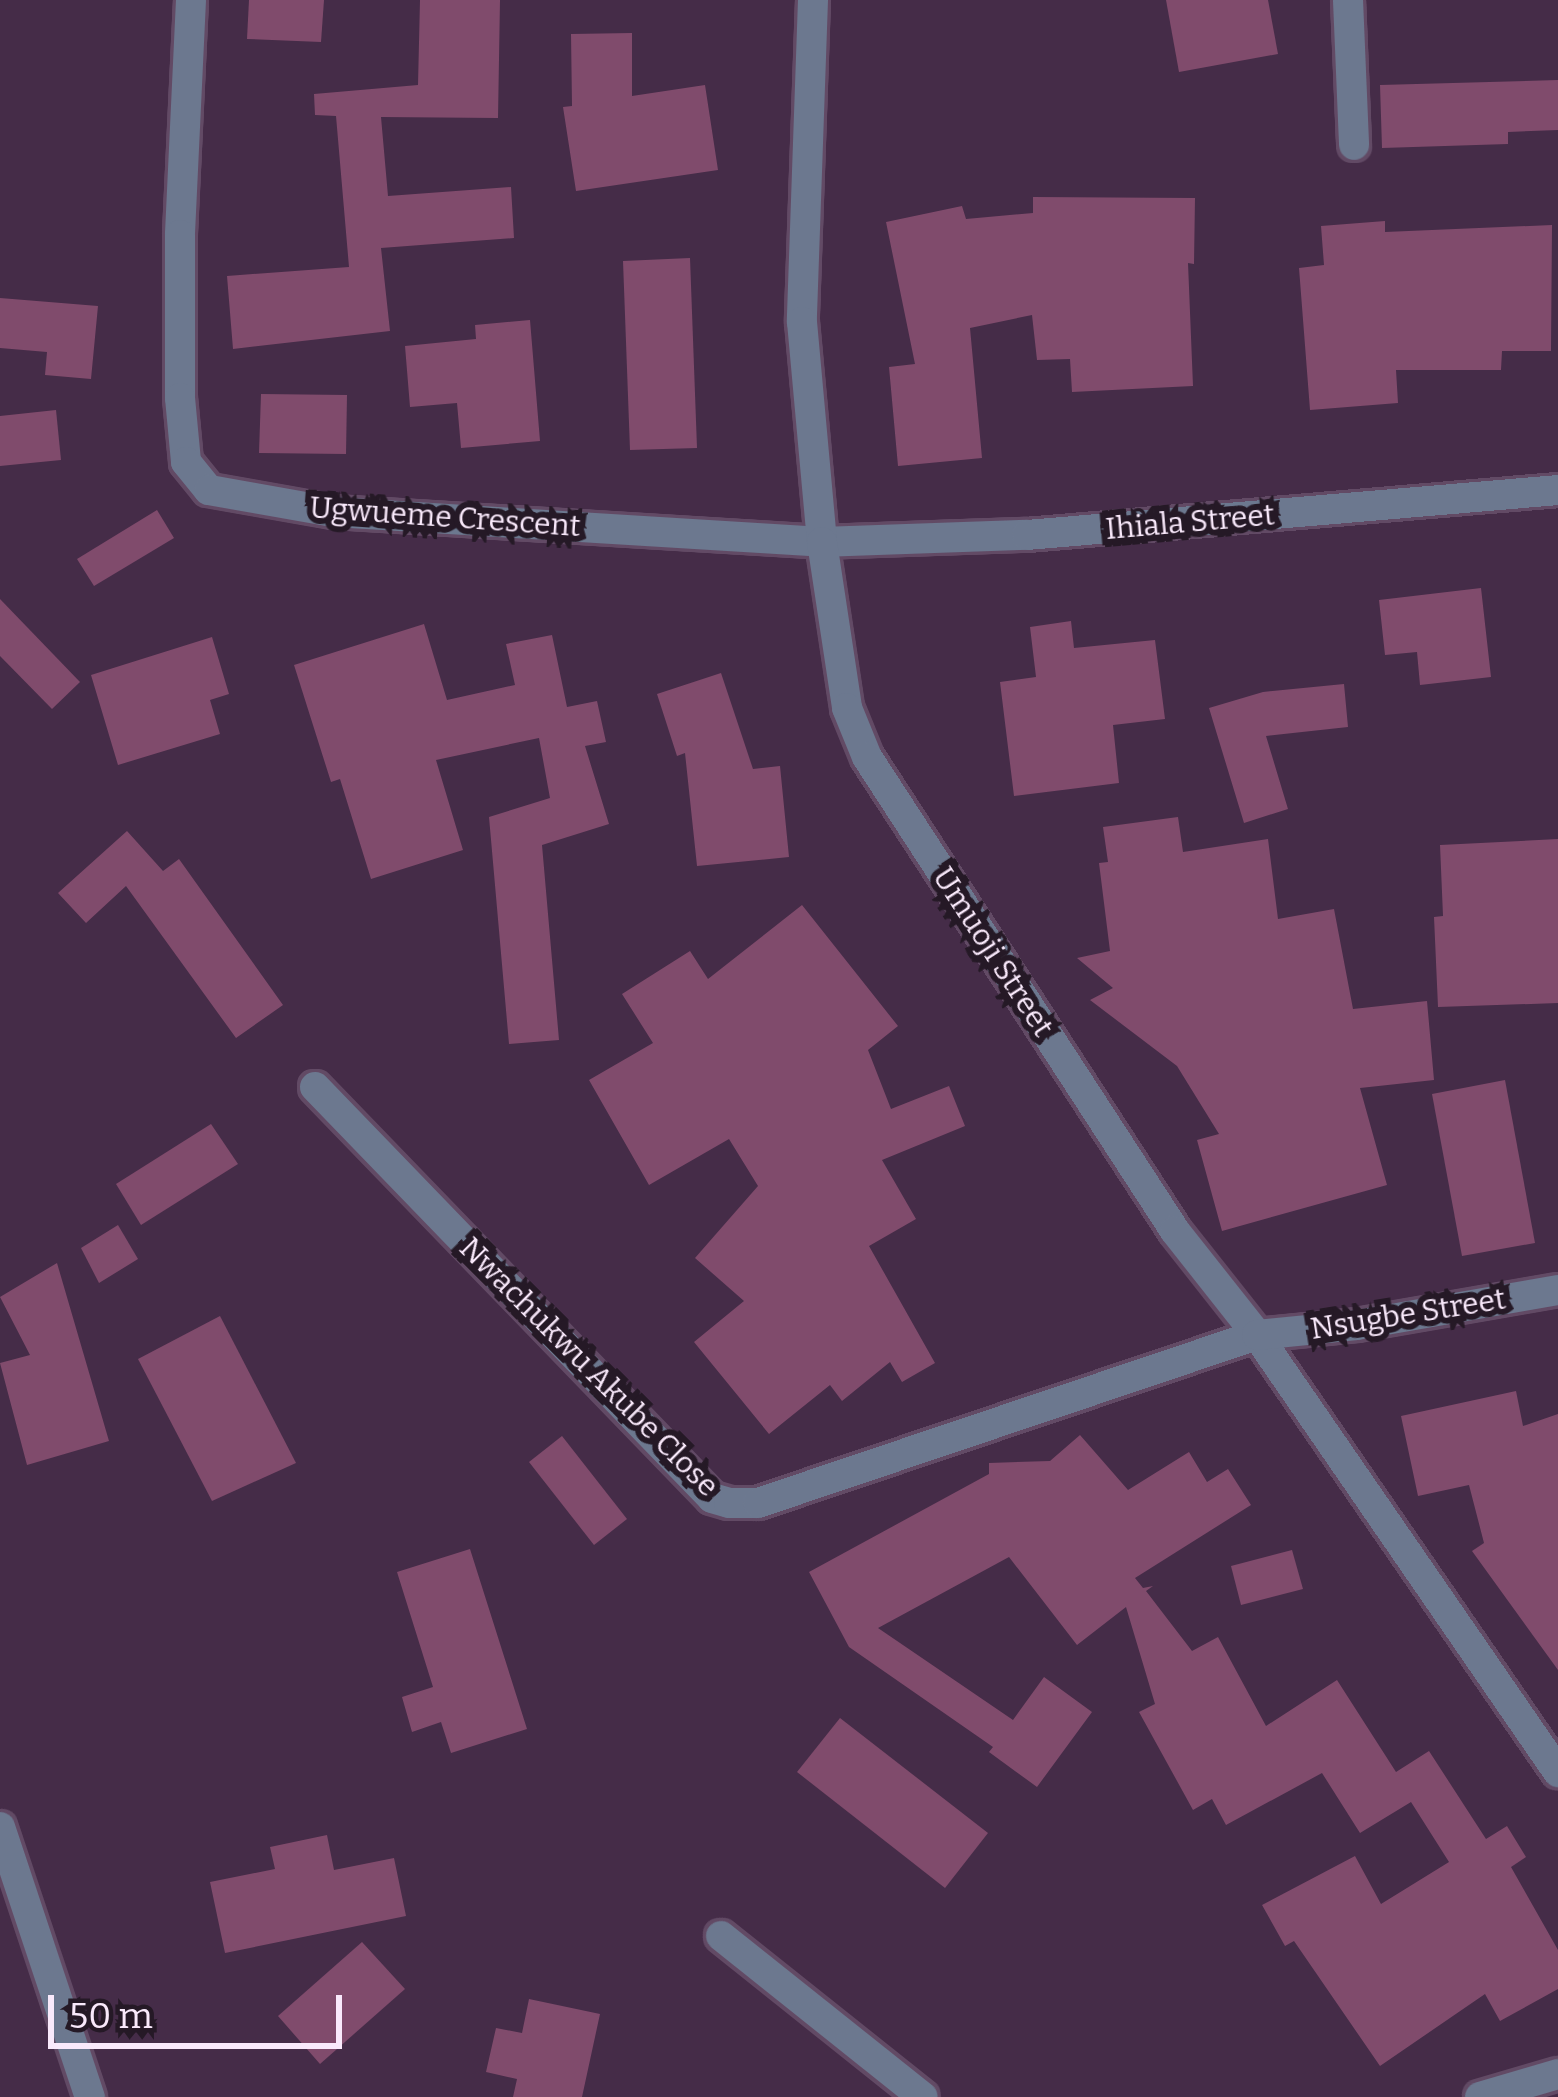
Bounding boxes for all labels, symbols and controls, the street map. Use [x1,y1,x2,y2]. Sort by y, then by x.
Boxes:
street label: Ugwueme Crescent [308,490,582,544]
street label: Ihiala Street [1104,497,1276,547]
street label: Umuoji Street [925,861,1061,1043]
street label: Nwachukwu Akube Close [452,1230,726,1504]
street label: Nsugbe Street [1308,1281,1508,1347]
scale bar [54,1971,348,2045]
text: 50 m [69,1994,153,2038]

